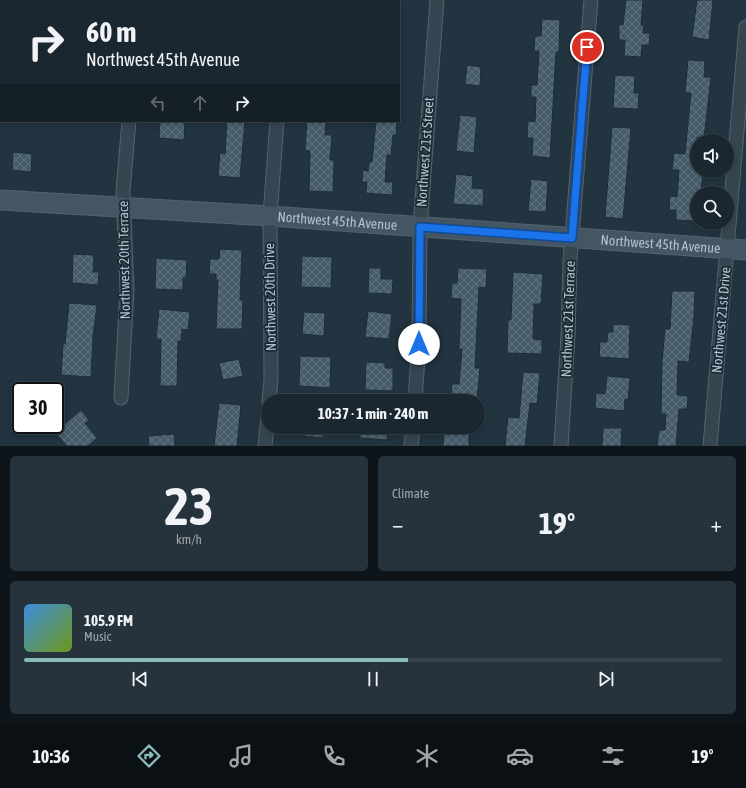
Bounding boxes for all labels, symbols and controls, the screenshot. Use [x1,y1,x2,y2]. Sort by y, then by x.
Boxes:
icon: right [20,16,72,68]
text: 60 m [86,16,136,48]
pin [570,30,604,64]
icon: arrive [576,36,598,58]
text: Northwest 45th Avenue [86,49,240,70]
icon: left [147,92,169,114]
icon: ahead [189,92,211,114]
icon: right [231,92,253,114]
street label: Northwest 21st Street [413,97,437,207]
map controls [690,134,734,230]
button: sound [690,134,734,178]
button: search [690,186,734,230]
street label: Northwest 20th Terrace [115,201,133,319]
street label: Northwest 45th Avenue [277,209,398,233]
street label: Northwest 45th Avenue [600,232,721,256]
street label: Northwest 20th Drive [261,243,279,351]
street label: Northwest 21st Terrace [558,260,578,378]
street label: Northwest 21st Drive [708,266,734,374]
position arrow [398,323,440,365]
speed limit sign: 30 [12,382,64,434]
text: 10:37 · 1 min · 240 m [318,405,428,422]
text: 23 [165,476,213,536]
text: Climate [392,486,429,501]
text: 19° [539,506,575,540]
text: − [392,511,403,537]
text: + [711,511,722,537]
text: km/h [176,532,202,547]
text: 105.9 FM [84,612,133,629]
text: Music [84,629,111,644]
icon: previous [129,668,151,690]
icon: pause [362,668,384,690]
icon: next [595,668,617,690]
icon: directions [135,742,163,770]
icon: music [227,742,255,770]
icon: phone [320,742,348,770]
icon: climate [413,742,441,770]
icon: car [506,742,534,770]
icon: filters [599,742,627,770]
text: 10:36 [32,746,70,767]
text: 19° [692,746,714,767]

